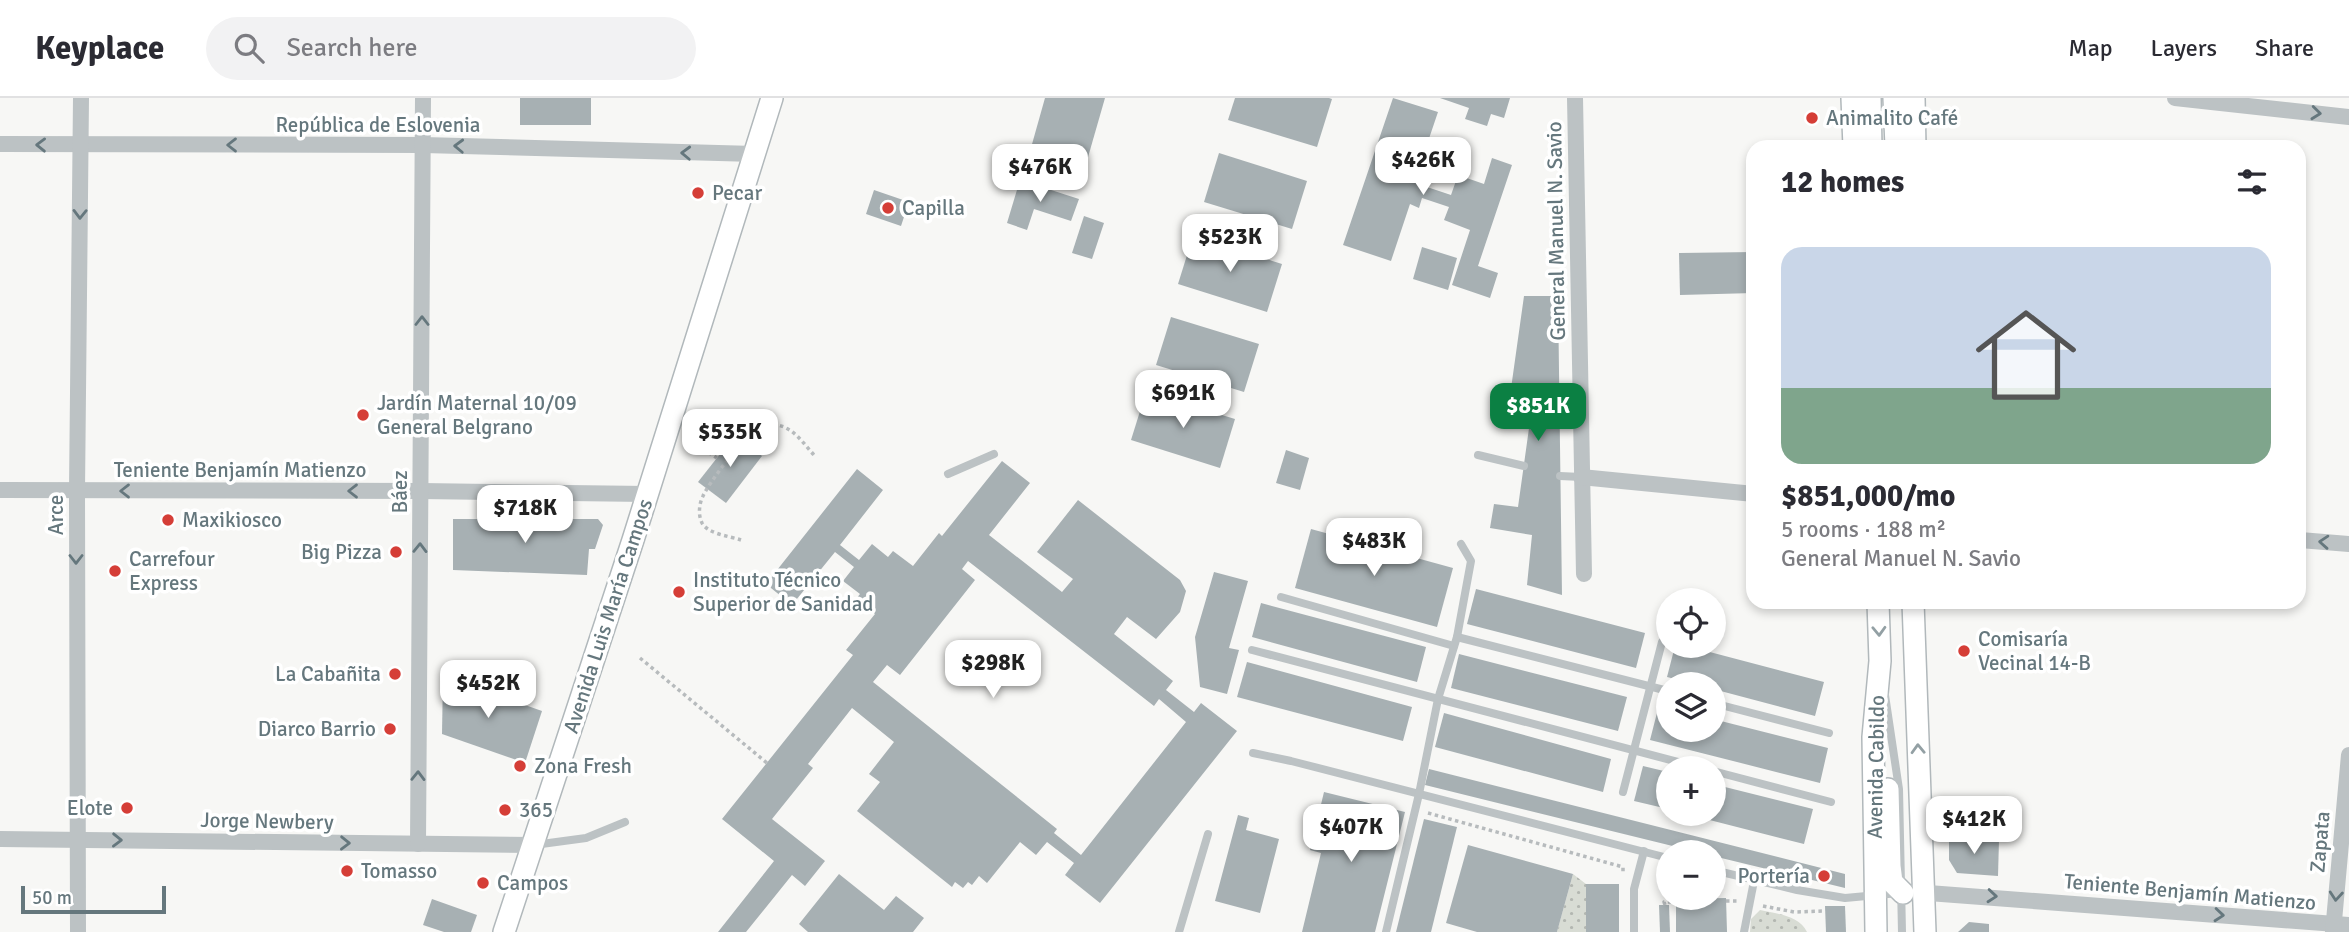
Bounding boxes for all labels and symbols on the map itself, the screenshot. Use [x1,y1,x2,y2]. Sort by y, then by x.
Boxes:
place label: Animalito Café [1826,105,1958,131]
one-way arrow [2310,106,2321,121]
marker: Animalito Café [1804,110,1820,126]
street label: República de Eslovenia [275,112,481,138]
street label: General Manuel N. Savio [1541,121,1571,341]
one-way arrow [35,137,45,153]
one-way arrow [226,137,236,153]
pin: $426K [1374,138,1472,197]
one-way arrow [453,139,464,154]
pin: $476K [991,144,1089,204]
one-way arrow [681,145,692,160]
place label: Pecar [712,180,762,206]
marker: Pecar [690,185,706,201]
place label: Capilla [902,195,965,221]
marker: Capilla [880,200,896,216]
one-way arrow [72,209,88,219]
pin: $523K [1181,214,1279,274]
one-way arrow [414,315,430,325]
pin: $691K [1134,370,1232,430]
pin: $851K [1489,384,1587,443]
place label: Jardín Maternal 10/09 General Belgrano [377,390,577,440]
marker: Jardín Maternal 10/09 General Belgrano [355,407,371,423]
pin: $535K [681,410,779,469]
street label: Teniente Benjamín Matienzo [114,457,366,483]
street label: Báez [387,470,413,514]
one-way arrow [119,483,130,499]
one-way arrow [347,483,357,499]
pin: $718K [476,486,574,545]
street label: Arce [43,495,69,535]
street label: Avenida Luis María Campos [558,495,658,737]
place label: Maxikiosco [182,507,282,533]
marker: Maxikiosco [160,512,176,528]
pin: $483K [1325,518,1423,578]
one-way arrow [2318,535,2329,550]
place label: Big Pizza [301,539,382,565]
one-way arrow [413,542,428,553]
marker: Big Pizza [388,544,404,560]
place label: Carrefour Express [129,546,215,596]
one-way arrow [68,554,84,565]
marker: Carrefour Express [107,563,123,579]
place label: Instituto Técnico Superior de Sanidad [693,567,873,617]
marker: Instituto Técnico Superior de Sanidad [671,584,687,600]
one-way arrow [1872,626,1887,637]
place label: Comisaría Vecinal 14-B [1978,626,2091,676]
pin: $298K [944,640,1042,700]
marker: Comisaría Vecinal 14-B [1956,643,1972,659]
pin: $452K [439,660,537,720]
place label: La Cabañita [275,661,381,687]
marker: La Cabañita [387,666,403,682]
street label: Avenida Cabildo [1862,695,1890,839]
place label: Diarco Barrio [258,716,376,742]
marker: Diarco Barrio [382,721,398,737]
one-way arrow [1911,743,1926,754]
place label: Zona Fresh [534,753,632,779]
marker: Zona Fresh [512,758,528,774]
one-way arrow [410,770,426,780]
place label: Elote [67,795,113,821]
pin: $412K [1925,796,2023,856]
place label: 365 [519,797,553,823]
marker: Elote [119,800,135,816]
marker: 365 [497,802,513,818]
pin: $407K [1302,804,1400,864]
street label: Jorge Newbery [200,807,334,835]
street label: Zapata [2304,810,2336,874]
one-way arrow [112,832,123,848]
one-way arrow [340,835,350,851]
place label: Tomasso [361,858,437,884]
marker: Tomasso [339,863,355,879]
place label: Portería [1737,863,1810,889]
marker: Portería [1816,868,1832,884]
street label: Teniente Benjamín Matienzo [2063,868,2317,916]
place label: Campos [497,870,568,896]
marker: Campos [475,875,491,891]
scale bar [21,883,166,915]
one-way arrow [1987,888,1998,903]
one-way arrow [2328,891,2343,902]
one-way arrow [2214,907,2225,922]

